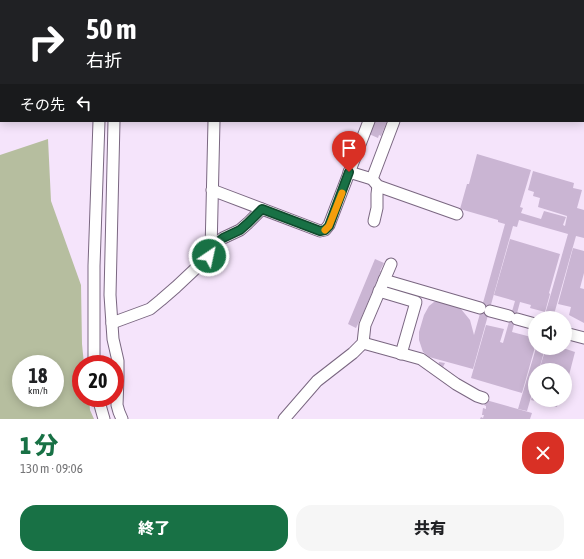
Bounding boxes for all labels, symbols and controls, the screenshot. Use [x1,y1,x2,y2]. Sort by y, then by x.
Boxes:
text: 50 m [86,13,136,45]
icon: right [20,16,72,68]
text: 右折 [86,50,122,71]
icon: left [73,92,95,114]
text: その先 [20,96,65,113]
pin [332,131,366,172]
icon: arrive [338,137,360,159]
position arrow [188,235,230,277]
map controls [528,311,572,407]
button: sound [528,311,572,355]
speed limit sign: 20 [72,355,124,407]
button: search [528,363,572,407]
text: 18 [29,364,47,387]
text: km/h [28,385,48,396]
text: 1 分 [20,432,59,459]
button: close [522,432,564,474]
text: 130 m · 09:06 [20,461,83,476]
button: 終了 [20,505,288,551]
button: 共有 [296,505,564,551]

